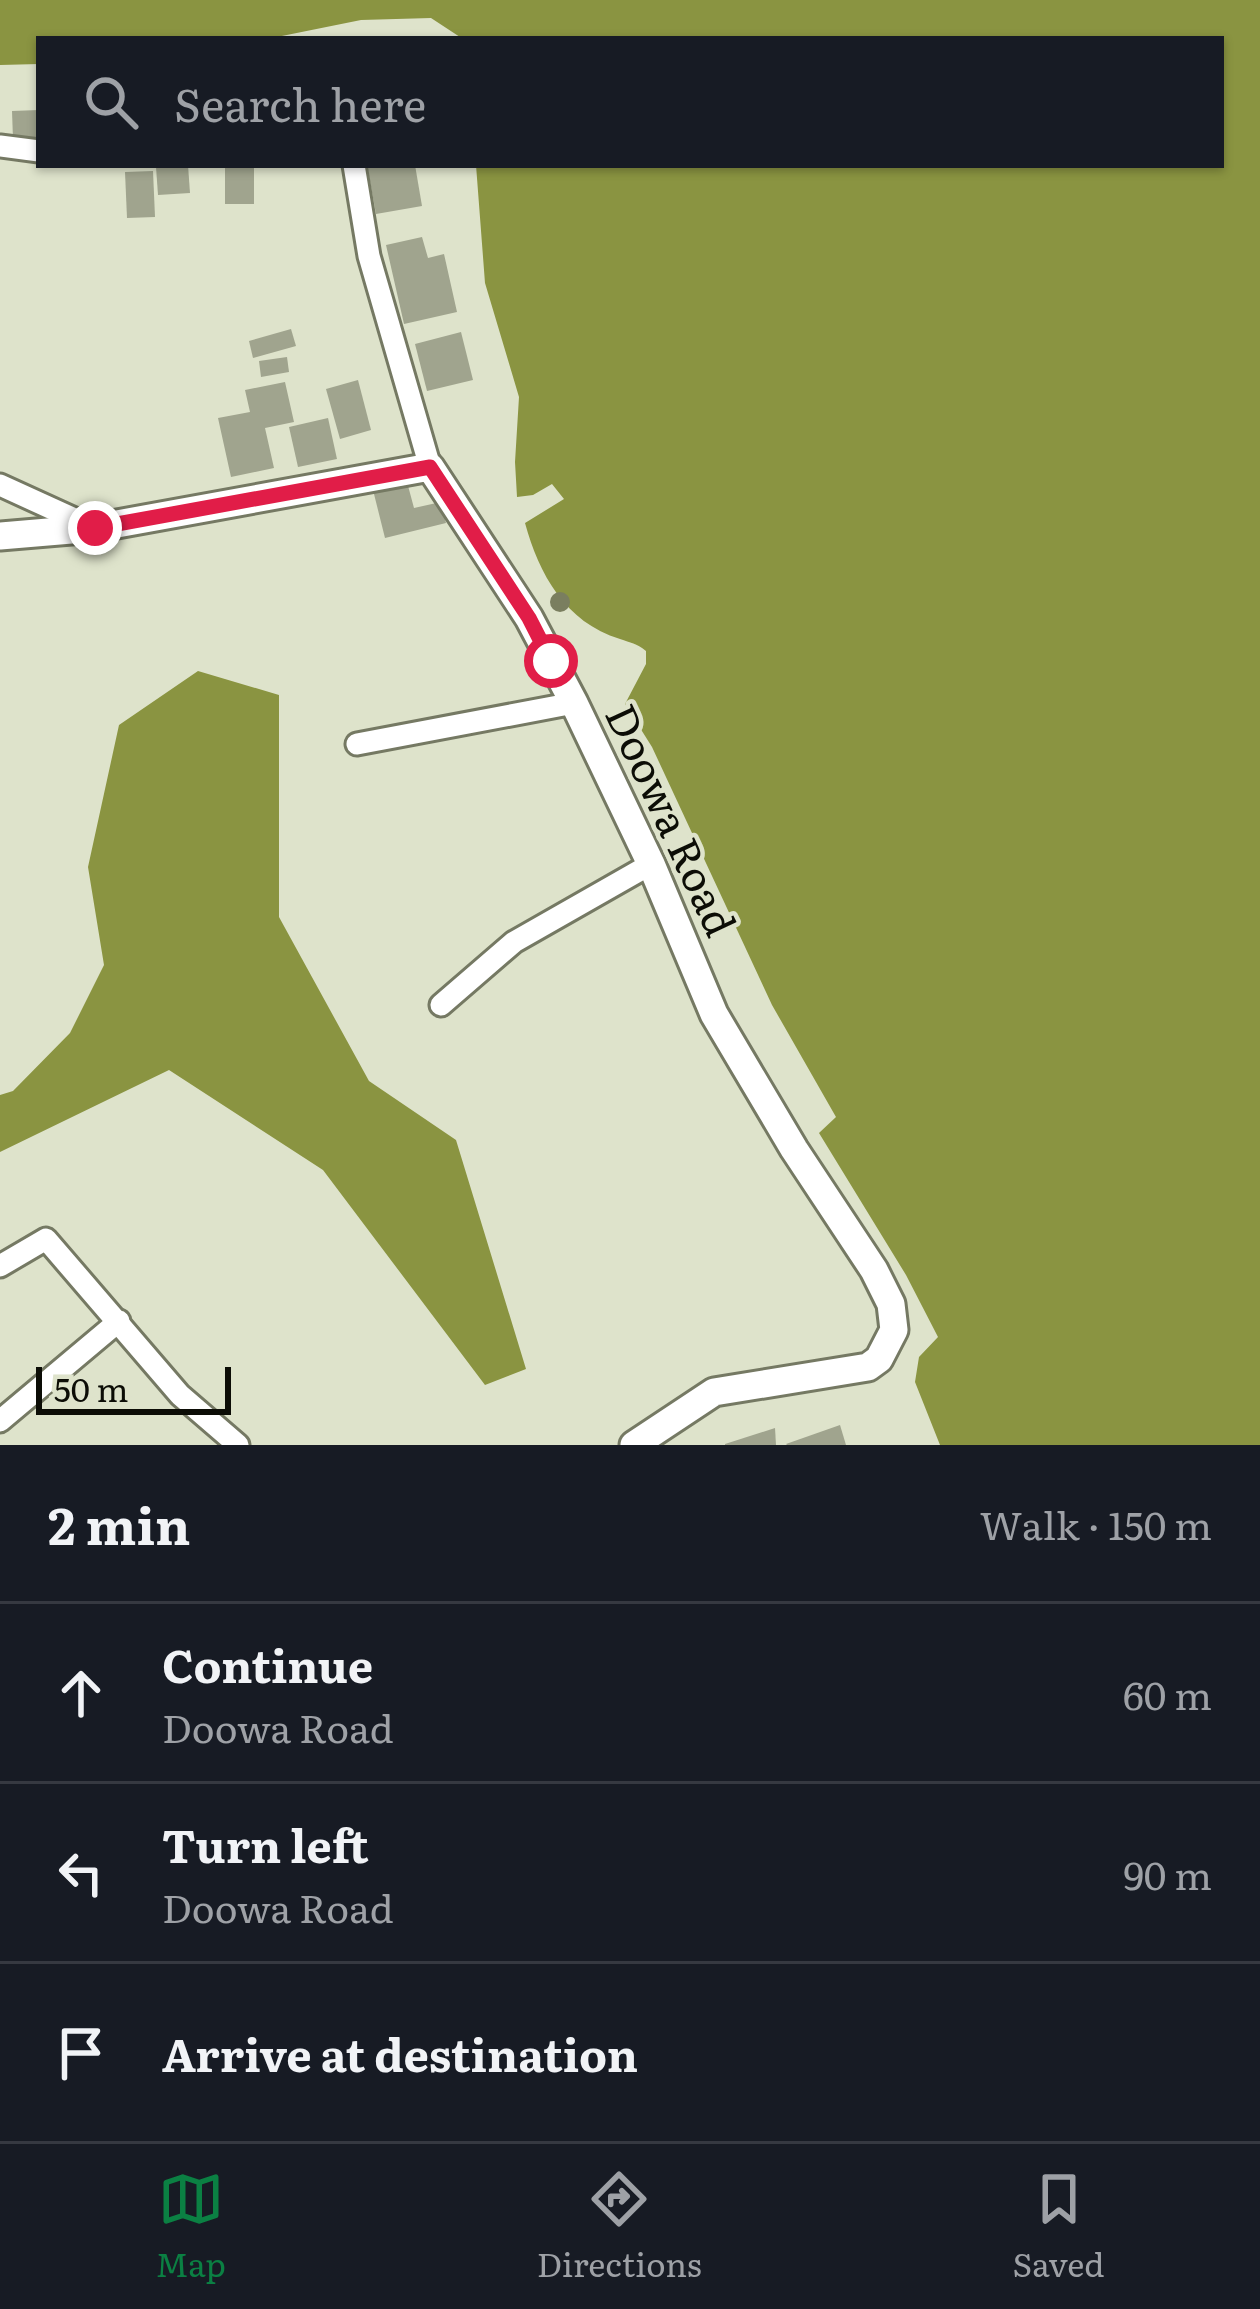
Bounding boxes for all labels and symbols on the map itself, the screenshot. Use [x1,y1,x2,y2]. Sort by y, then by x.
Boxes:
route end [68,501,122,555]
route start [524,634,578,688]
street label: Doowa Road [592,693,754,945]
scale bar [36,1361,231,1414]

